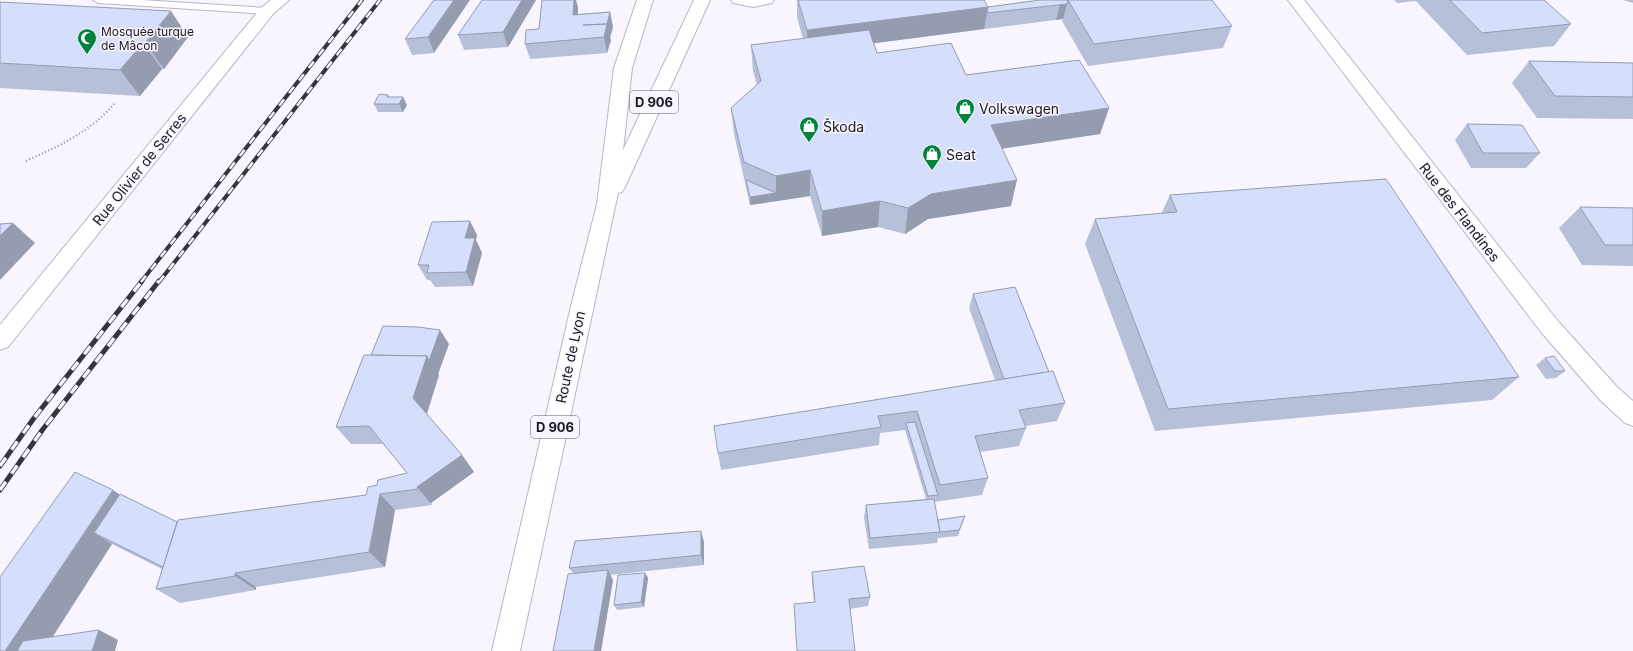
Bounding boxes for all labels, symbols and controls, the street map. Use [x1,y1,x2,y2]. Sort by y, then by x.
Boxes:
place label: Mosquée turque de Mâcon [101,24,194,53]
mosque icon: Mosquée turque de Mâcon [76,27,98,55]
road number: D 906 [630,91,678,113]
shop icon: Volkswagen [954,97,976,125]
place label: Volkswagen [979,100,1059,117]
street label: Rue Olivier de Serres [89,109,189,229]
shop icon: Škoda [798,115,820,143]
place label: Škoda [823,118,864,135]
shop icon: Seat [921,143,943,171]
place label: Seat [946,146,976,163]
street label: Rue des Flandines [1416,159,1504,265]
street label: Route de Lyon [552,309,588,405]
road number: D 906 [531,416,579,438]

